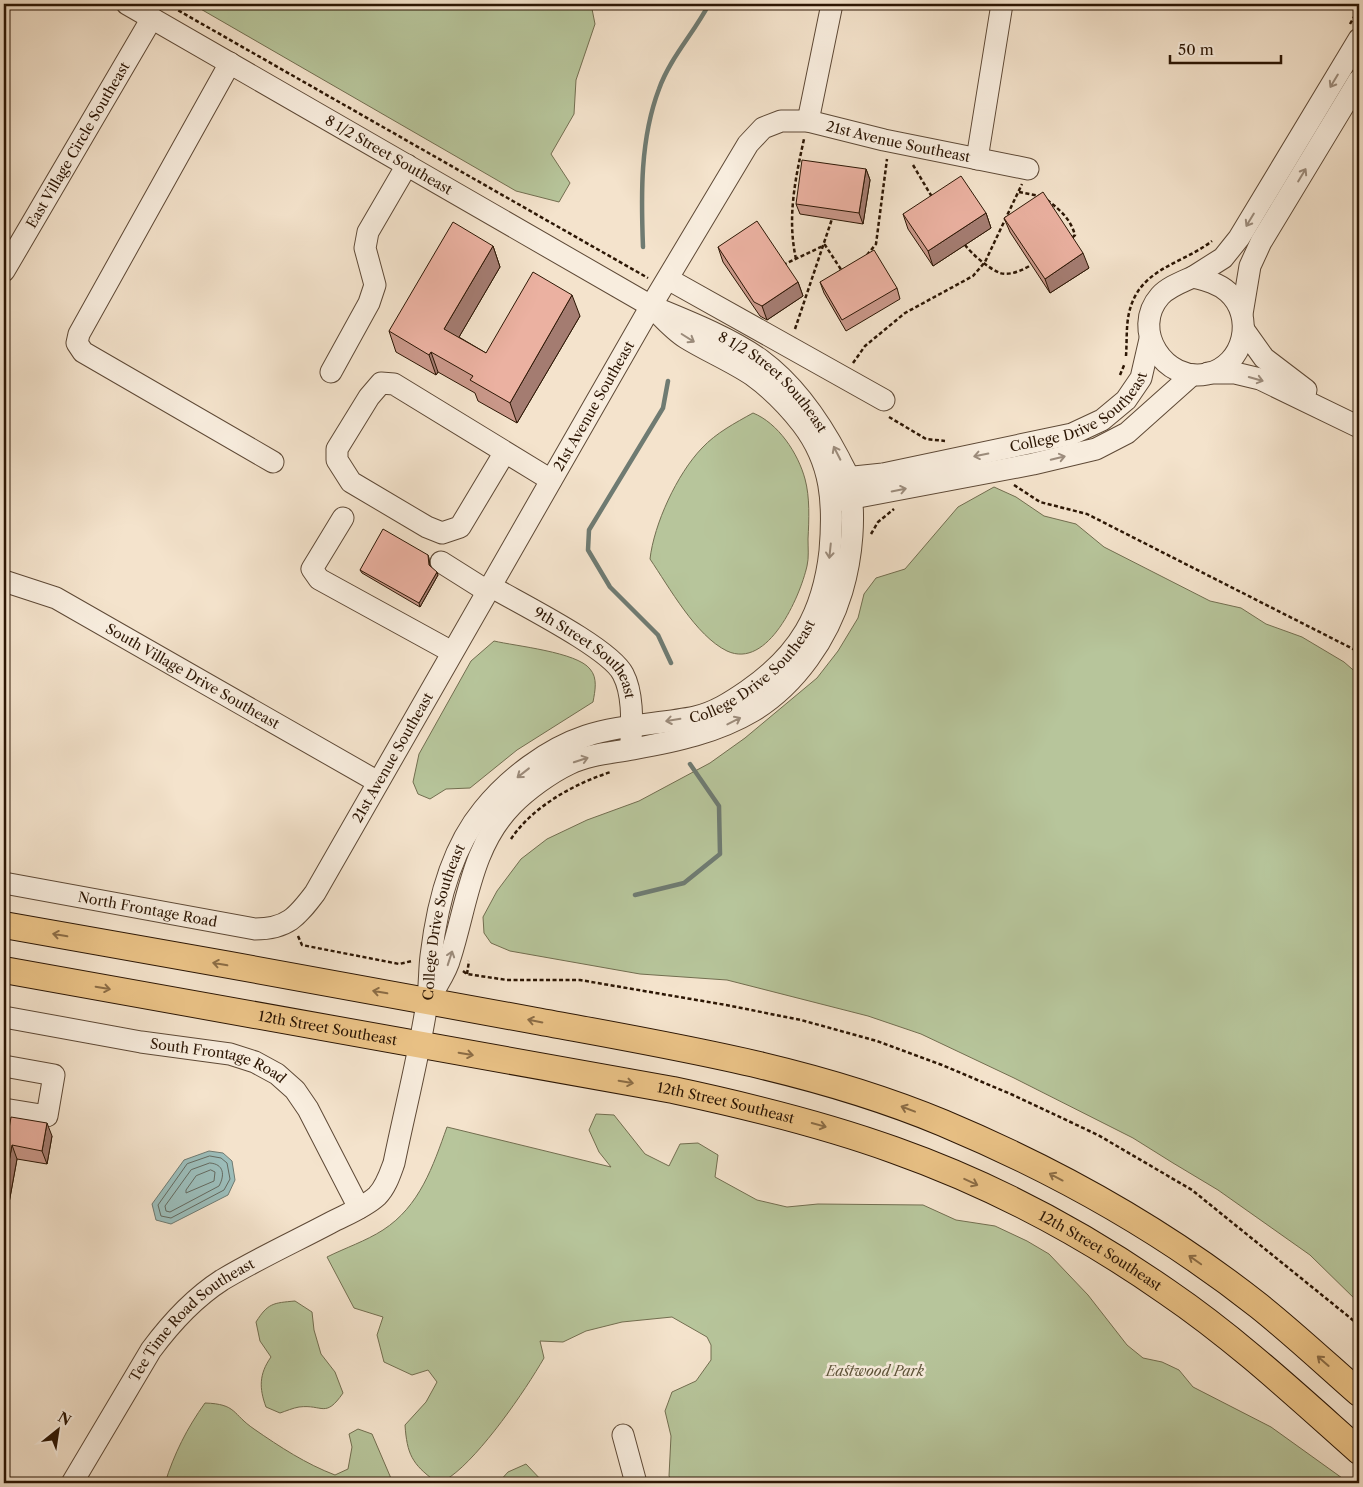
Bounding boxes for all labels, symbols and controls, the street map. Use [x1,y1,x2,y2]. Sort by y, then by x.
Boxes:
scale bar [1170,32,1282,64]
text: 50 m [1178,40,1214,59]
street label: East Village Circle Southeast [22,59,133,231]
one-way arrow [1329,73,1339,87]
street label: 8 1/2 Street Southeast [322,111,455,199]
street label: 21st Avenue Southeast [824,117,972,166]
one-way arrow [1297,169,1307,183]
one-way arrow [1244,212,1254,226]
street label: 8 1/2 Street Southeast [715,328,831,436]
one-way arrow [680,334,694,344]
street label: 21st Avenue Southeast [549,338,638,474]
street label: College Drive Southeast [1008,370,1151,456]
one-way arrow [1248,374,1264,384]
one-way arrow [832,446,841,461]
one-way arrow [974,450,990,460]
one-way arrow [1050,453,1066,462]
one-way arrow [891,484,907,494]
one-way arrow [825,542,835,558]
street label: 9th Street Southeast [531,603,639,700]
street label: College Drive Southeast [688,617,819,727]
street label: South Village Drive Southeast [102,619,283,733]
street label: 21st Avenue Southeast [348,689,437,826]
one-way arrow [727,715,742,725]
one-way arrow [666,716,682,726]
one-way arrow [573,755,588,764]
one-way arrow [517,767,530,778]
street label: College Drive Southeast [419,841,469,1001]
street label: North Frontage Road [77,888,219,931]
one-way arrow [52,929,68,939]
one-way arrow [446,950,455,966]
one-way arrow [212,958,228,968]
one-way arrow [95,983,111,993]
one-way arrow [372,987,388,997]
street label: 12th Street Southeast [257,1007,399,1049]
one-way arrow [528,1016,544,1025]
street label: South Frontage Road [149,1034,290,1087]
one-way arrow [458,1050,474,1060]
one-way arrow [618,1078,634,1088]
street label: 12th Street Southeast [656,1078,797,1127]
one-way arrow [901,1104,916,1114]
one-way arrow [810,1121,826,1131]
one-way arrow [1048,1172,1063,1182]
one-way arrow [963,1178,978,1187]
street label: 12th Street Southeast [1036,1207,1165,1295]
street label: Tee Time Road Southeast [125,1255,257,1385]
one-way arrow [1189,1255,1203,1265]
one-way arrow [1316,1355,1329,1366]
park label: Eastwood Park [825,1362,925,1380]
north arrow [32,1404,82,1454]
text: N [55,1408,74,1430]

